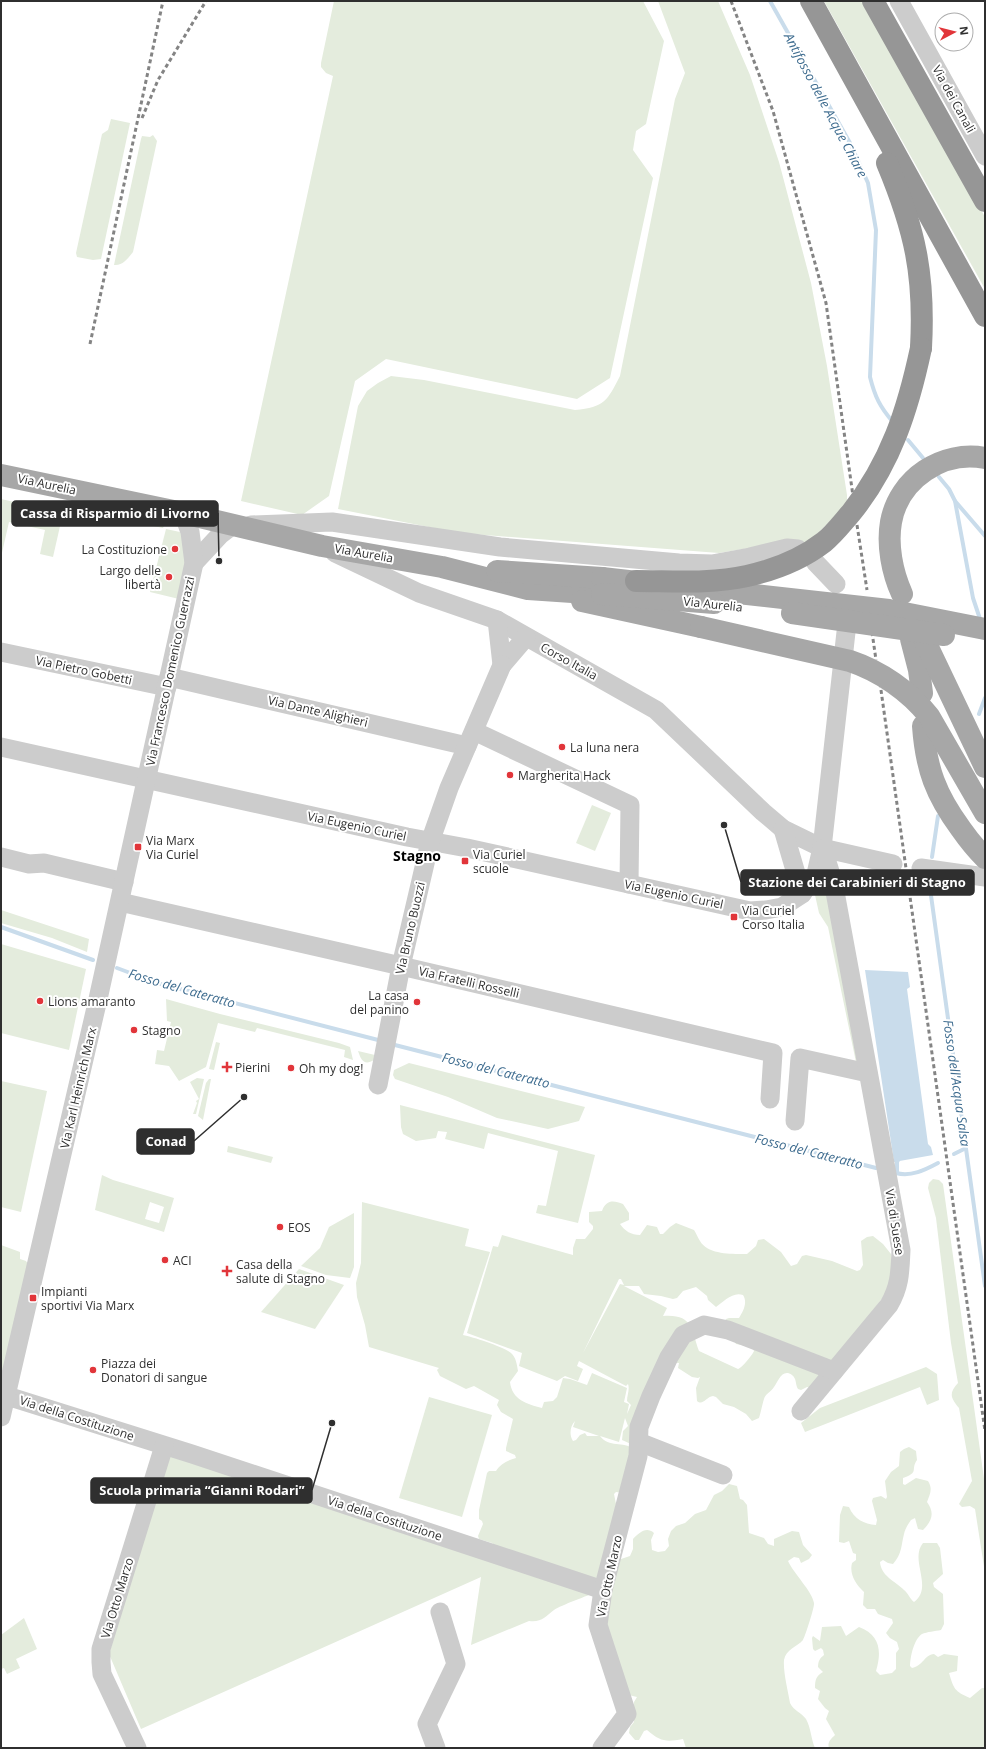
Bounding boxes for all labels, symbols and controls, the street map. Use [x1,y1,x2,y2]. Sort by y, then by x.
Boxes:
north arrow [934,12,974,52]
text: N [956,25,972,36]
water label: Antifosso delle Acque Chiare [780,29,872,181]
street label: Via dei Canali [929,62,979,136]
street label: Via Aurelia [16,470,78,498]
callout: Cassa di Risparmio di Livorno [12,501,218,526]
text: Cassa di Risparmio di Livorno [20,504,210,522]
street label: Via Aurelia [333,539,395,567]
place label: La Costituzione [82,541,167,558]
marker: La Costituzione [170,544,180,554]
place label: Largo delle libertà [99,562,161,593]
marker: Largo delle libertà [164,572,174,582]
street label: Via Francesco Domenico Guerrazzi [142,575,198,767]
street label: Via Aurelia [683,592,743,616]
street label: Corso Italia [537,638,601,684]
street label: Via Pietro Gobetti [34,651,134,689]
street label: Via Dante Alighieri [266,691,370,731]
place label: La luna nera [570,739,639,756]
marker: La luna nera [557,742,567,752]
place label: Margherita Hack [518,767,611,784]
marker: Margherita Hack [505,770,515,780]
street label: Via Eugenio Curiel [306,807,408,845]
place label: Via Marx Via Curiel [146,832,199,863]
marker: Via Marx Via Curiel [133,842,143,852]
district label: Stagno [393,846,441,865]
place label: Via Curiel scuole [473,846,526,877]
marker: Via Curiel scuole [460,856,470,866]
callout: Stazione dei Carabinieri di Stagno [741,870,974,895]
text: Stazione dei Carabinieri di Stagno [748,873,966,891]
street label: Via Eugenio Curiel [623,875,725,913]
street label: Via Bruno Buozzi [391,880,429,976]
place label: Via Curiel Corso Italia [742,902,805,933]
marker: Via Curiel Corso Italia [729,912,739,922]
street label: Via Fratelli Rosselli [417,962,521,1002]
water label: Fosso del Cateratto [127,964,237,1012]
place label: La casa del panino [350,987,409,1018]
place label: Lions amaranto [48,993,136,1010]
marker: Lions amaranto [35,996,45,1006]
marker: La casa del panino [412,997,422,1007]
water label: Fosso dell'Acqua Salsa [939,1018,975,1148]
place label: Stagno [142,1022,181,1039]
street label: Via Karl Heinrich Marx [56,1025,100,1150]
marker: Stagno [129,1025,139,1035]
water label: Fosso del Cateratto [440,1048,552,1092]
place label: Pierini [235,1059,270,1076]
place label: Oh my dog! [299,1060,363,1077]
marker: Pierini [222,1062,232,1072]
marker: Oh my dog! [286,1063,296,1073]
callout: Conad [137,1129,194,1154]
water label: Fosso del Cateratto [753,1129,865,1173]
text: Conad [146,1132,186,1150]
street label: Via di Suese [881,1188,909,1256]
place label: EOS [288,1219,311,1236]
marker: EOS [275,1222,285,1232]
place label: ACI [173,1252,192,1269]
marker: ACI [160,1255,170,1265]
place label: Casa della salute di Stagno [236,1256,325,1287]
marker: Casa della salute di Stagno [221,1265,233,1277]
place label: Impianti sportivi Via Marx [41,1283,135,1314]
marker: Impianti sportivi Via Marx [28,1293,38,1303]
place label: Piazza dei Donatori di sangue [101,1355,208,1386]
marker: Piazza dei Donatori di sangue [88,1365,98,1375]
street label: Via della Costituzione [18,1391,137,1445]
callout: Scuola primaria “Gianni Rodari” [91,1478,312,1503]
text: Scuola primaria “Gianni Rodari” [99,1481,305,1499]
street label: Via della Costituzione [326,1491,445,1545]
street label: Via Otto Marzo [592,1533,626,1619]
street label: Via Otto Marzo [97,1556,137,1640]

